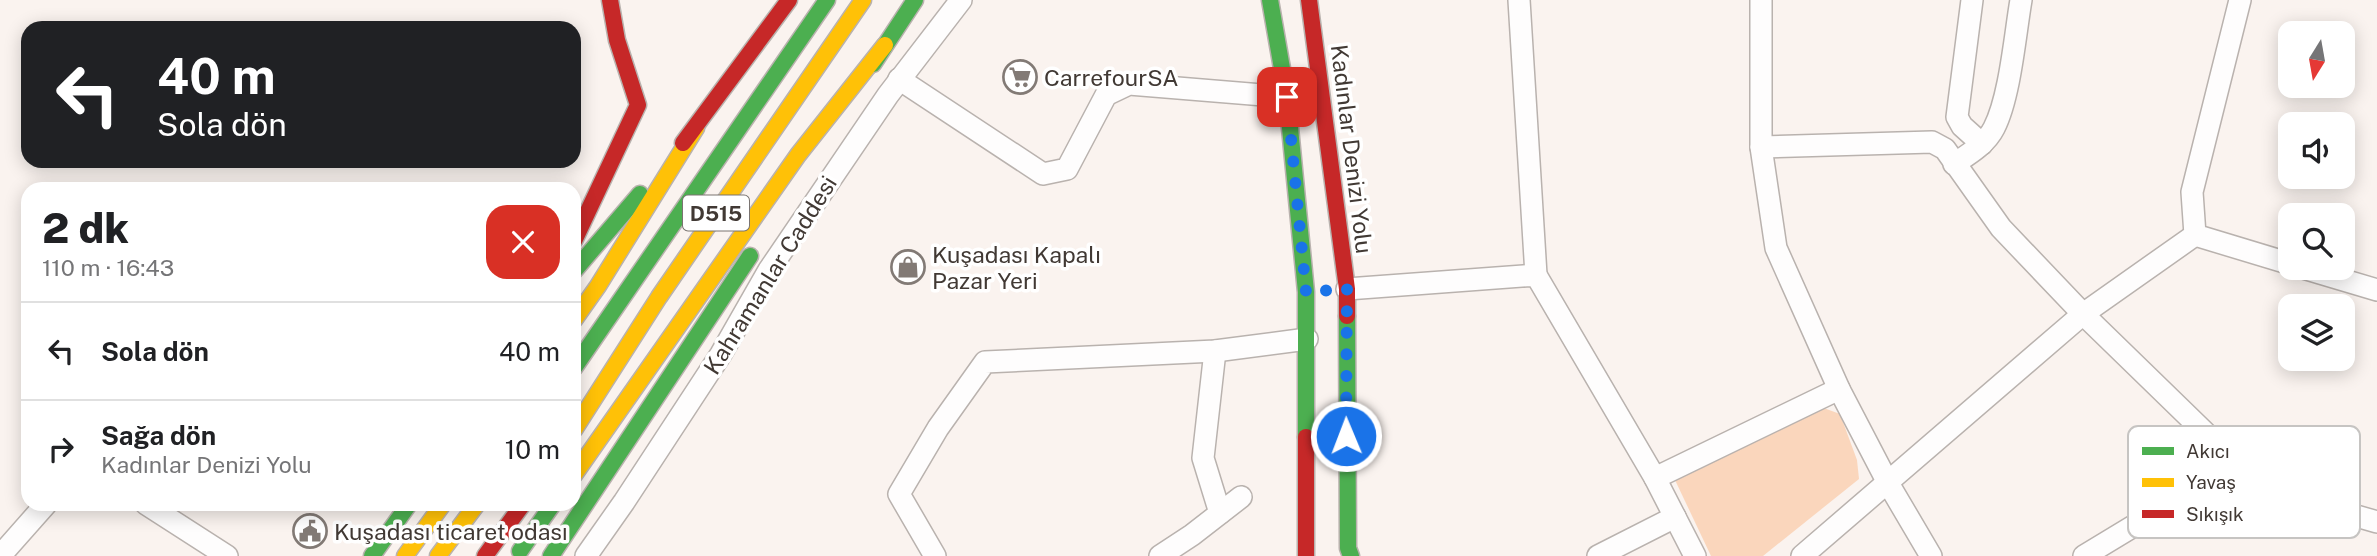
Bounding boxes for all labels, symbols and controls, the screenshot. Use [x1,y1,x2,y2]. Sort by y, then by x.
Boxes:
north arrow [2278,21,2356,98]
map controls [2278,21,2355,371]
street label: Kadınlar Denizi Yolu [1326,43,1378,255]
text: 40 m [157,47,276,105]
icon: left [42,49,133,140]
supermarket icon: CarrefourSA [1001,58,1039,96]
place label: CarrefourSA [1044,64,1179,91]
pin [1257,67,1317,127]
icon: arrive [1268,78,1306,116]
text: Sola dön [157,106,287,143]
button: sound [2278,112,2355,189]
street label: Kahramanlar Caddesi [698,171,842,379]
road number: D515 [683,196,749,230]
text: 2 dk [42,203,129,252]
button: search [2278,203,2355,280]
button: close [486,205,560,279]
place label: Kuşadası Kapalı Pazar Yeri [932,241,1101,294]
shop icon: Kuşadası Kapalı Pazar Yeri [889,248,927,286]
text: 110 m · 16:43 [42,254,174,281]
button: layers [2278,294,2355,371]
icon: left [42,332,80,370]
text: Sola dön [101,336,209,367]
text: 40 m [499,336,560,367]
position arrow [1309,399,1383,473]
text: Sağa dön [101,420,216,451]
legend [2128,426,2360,538]
icon: right [42,430,80,468]
text: 10 m [505,434,560,465]
text: Akıcı [2186,440,2230,462]
text: Kadınlar Denizi Yolu [101,451,312,478]
text: Yavaş [2186,471,2236,493]
text: Sıkışık [2186,503,2244,525]
public building icon: Kuşadası ticaret odası [291,512,329,550]
place label: Kuşadası ticaret odası [334,518,568,545]

